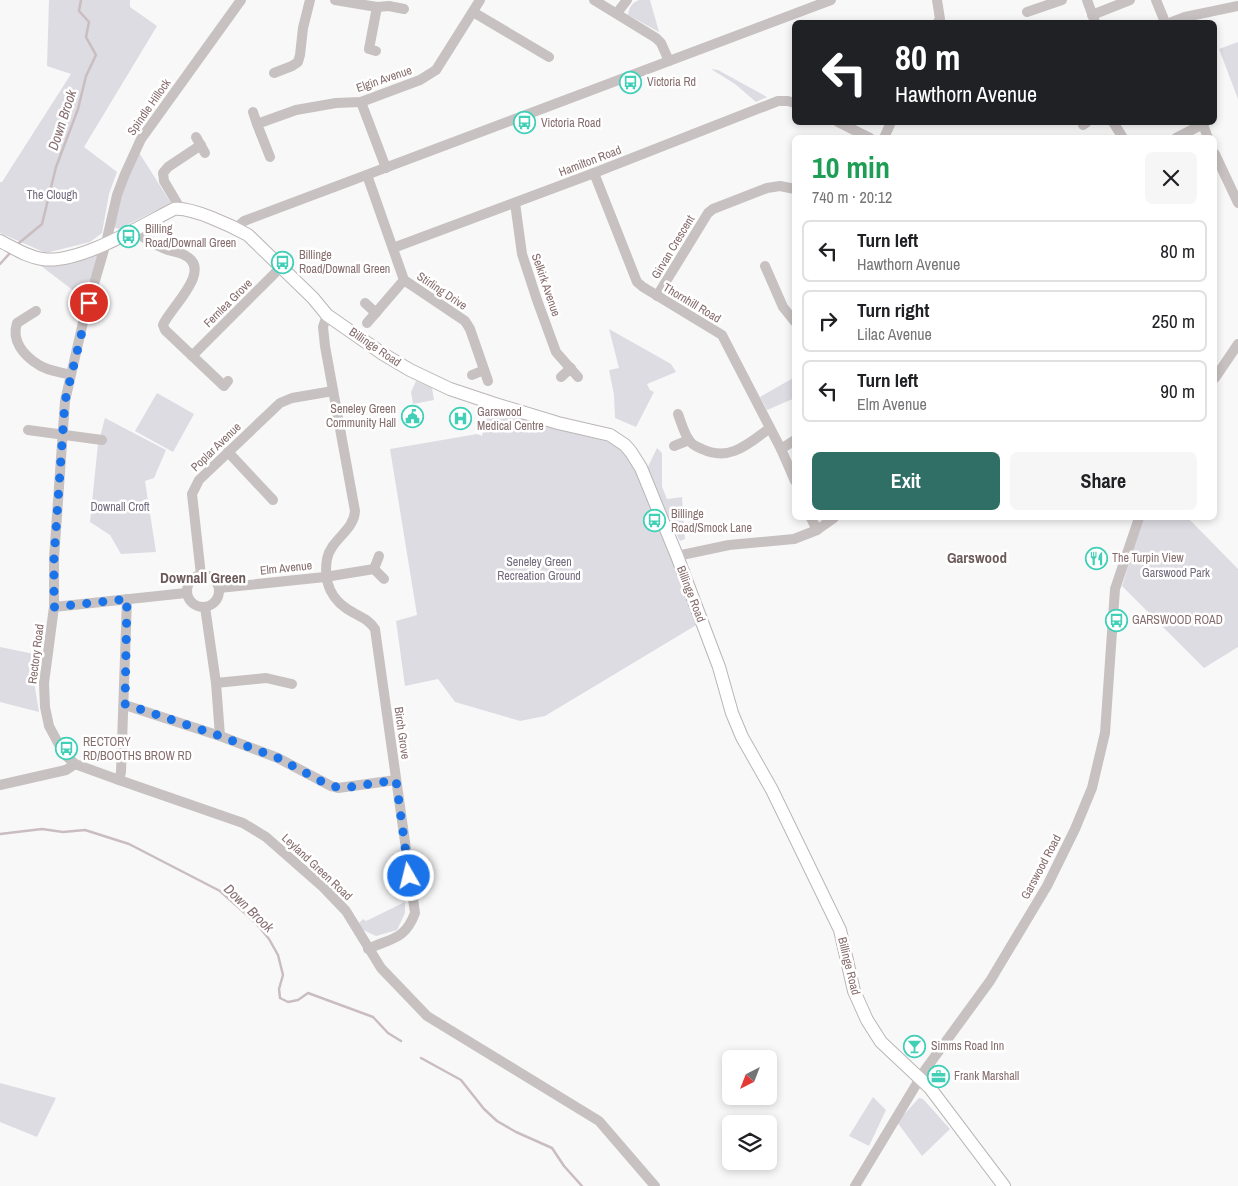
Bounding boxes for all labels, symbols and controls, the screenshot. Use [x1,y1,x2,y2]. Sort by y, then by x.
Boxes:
text: 80 m [895,34,960,81]
icon: left [812,40,877,105]
street label: Elgin Avenue [354,62,414,96]
bus stop icon: Victoria Rd [619,70,643,94]
place label: Victoria Rd [647,74,696,90]
street label: Spindle Hillock [124,75,174,138]
text: Hawthorn Avenue [895,79,1037,109]
water label: Down Brook [44,86,81,153]
bus stop icon: Victoria Road [513,111,537,135]
place label: Victoria Road [541,115,601,131]
street label: Hamilton Road [556,142,624,180]
text: 10 min [812,147,890,187]
button: close [1145,152,1197,204]
text: 740 m · 20:12 [812,186,892,208]
park label: The Clough [27,187,77,203]
street label: Girvan Crescent [648,212,698,282]
place label: Billing Road/Downall Green [145,221,236,251]
bus stop icon: Billing Road/Downall Green [117,224,141,248]
text: Turn left [857,227,918,253]
icon: left [814,237,842,265]
text: 80 m [1160,238,1195,264]
place label: Billinge Road/Downall Green [299,247,390,277]
bus stop icon: Billinge Road/Downall Green [271,250,295,274]
street label: Selkirk Avenue [528,251,564,319]
text: Hawthorn Avenue [857,253,960,275]
street label: Stirling Drive [414,268,470,314]
street label: Fernlea Grove [200,275,256,331]
street label: Thornhill Road [660,280,724,326]
pin [68,282,110,324]
icon: arrive [75,289,103,317]
text: Turn right [857,297,929,323]
icon: right [814,307,842,335]
text: 250 m [1152,308,1195,334]
text: Lilac Avenue [857,323,932,345]
street label: Billinge Road [346,324,404,370]
text: Turn left [857,367,918,393]
icon: left [814,377,842,405]
text: 90 m [1160,378,1195,404]
text: Elm Avenue [857,393,927,415]
place label: Seneley Green Community Hall [326,401,396,431]
public building icon: Seneley Green Community Hall [400,404,424,428]
place label: Garswood Medical Centre [477,404,544,434]
hospital icon: Garswood Medical Centre [449,407,473,431]
street label: Poplar Avenue [187,419,245,475]
button: Exit [812,452,1000,510]
button: Share [1010,452,1197,510]
park label: Downall Croft [90,499,150,515]
place label: Billinge Road/Smock Lane [671,506,752,536]
bus stop icon: Billinge Road/Smock Lane [643,509,667,533]
restaurant icon: The Turpin View [1084,546,1108,570]
district label: Garswood [947,547,1007,568]
place label: The Turpin View [1112,550,1184,566]
park label: Seneley Green Recreation Ground [497,554,581,584]
street label: Elm Avenue [259,557,313,579]
street label: Billinge Road [673,564,709,624]
park label: Garswood Park [1142,565,1210,581]
district label: Downall Green [160,567,246,588]
bus stop icon: GARSWOOD ROAD [1104,608,1128,632]
place label: GARSWOOD ROAD [1132,612,1223,628]
street label: Rectory Road [24,623,48,685]
street label: Birch Grove [390,706,414,760]
place label: RECTORY RD/BOOTHS BROW RD [83,734,192,764]
bus stop icon: RECTORY RD/BOOTHS BROW RD [55,737,79,761]
street label: Leyland Green Road [278,830,356,904]
street label: Garswood Road [1017,832,1065,902]
position arrow [382,849,434,901]
water label: Down Brook [220,880,279,937]
street label: Billinge Road [834,935,864,997]
bar icon: Simms Road Inn [903,1034,927,1058]
place label: Simms Road Inn [931,1038,1004,1054]
north arrow [722,1050,778,1105]
map controls [722,1050,777,1170]
office icon: Frank Marshall [926,1064,950,1088]
place label: Frank Marshall [954,1068,1019,1084]
button: layers [722,1115,777,1170]

